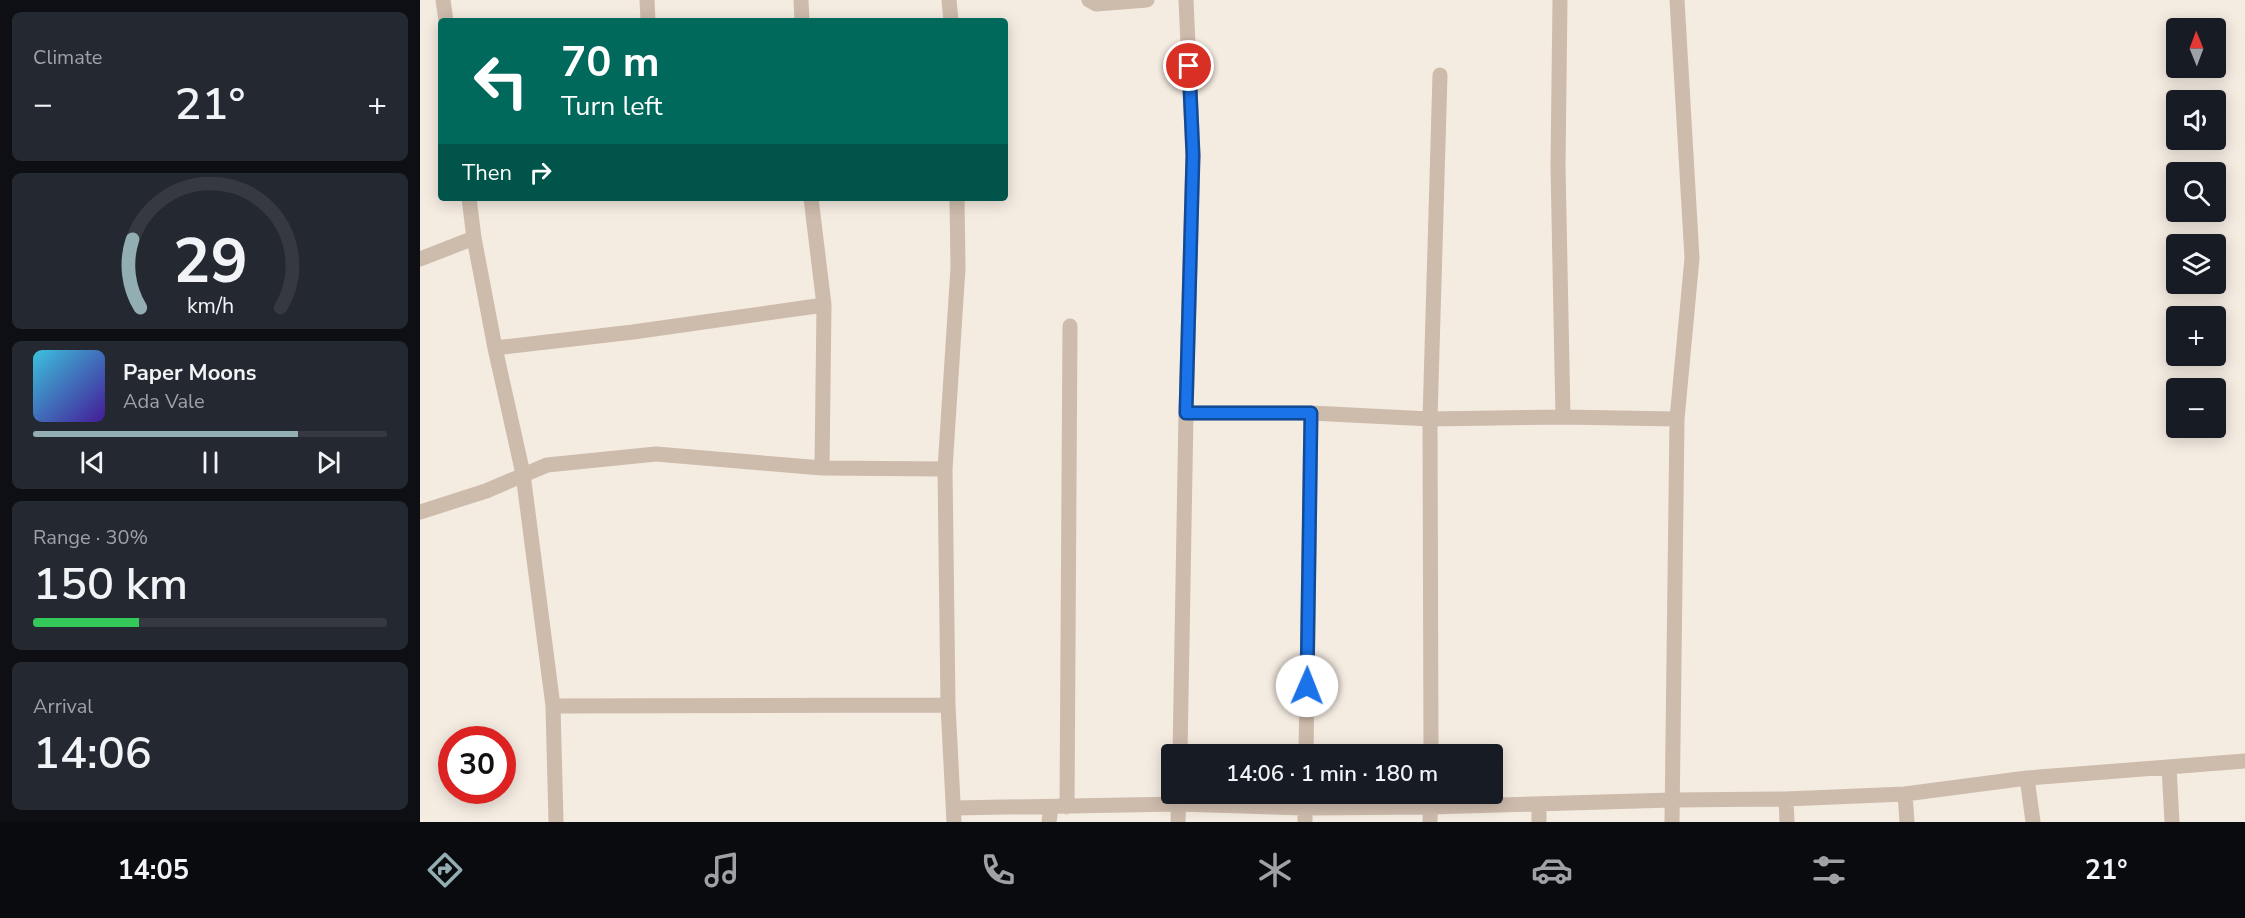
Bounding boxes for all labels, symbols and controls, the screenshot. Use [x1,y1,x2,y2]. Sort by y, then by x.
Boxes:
north arrow [2166,18,2226,78]
map controls [2166,18,2226,438]
text: 70 m [561,34,660,91]
pin [1163,40,1214,91]
icon: left [462,42,540,120]
text: Climate [33,44,102,71]
icon: arrive [1172,49,1205,82]
text: 21° [175,74,245,135]
text: − [33,82,53,127]
text: + [367,82,387,127]
text: Turn left [561,88,662,125]
button: sound [2166,90,2226,150]
icon: right [524,156,557,189]
text: Then [462,158,512,188]
button: search [2166,162,2226,222]
text: 29 [173,219,247,304]
button: layers [2166,234,2226,294]
text: km/h [186,291,234,321]
button: + [2166,306,2226,366]
text: Paper Moons [123,358,257,388]
button: − [2166,378,2226,438]
text: Ada Vale [123,388,205,415]
icon: previous [76,446,109,479]
icon: pause [194,446,227,479]
icon: next [312,446,345,479]
text: Range · 30% [33,524,148,551]
text: 150 km [33,554,188,615]
position arrow [1275,654,1339,718]
text: Arrival [33,693,93,720]
text: 14:06 [33,723,152,784]
speed limit sign: 30 [438,726,516,804]
text: 14:06 · 1 min · 180 m [1226,759,1438,789]
icon: directions [424,849,466,891]
icon: music [701,849,743,891]
icon: phone [977,849,1019,891]
icon: climate [1254,849,1296,891]
icon: car [1531,849,1573,891]
icon: filters [1808,849,1850,891]
text: 14:05 [117,852,189,889]
text: 21° [2085,852,2127,889]

